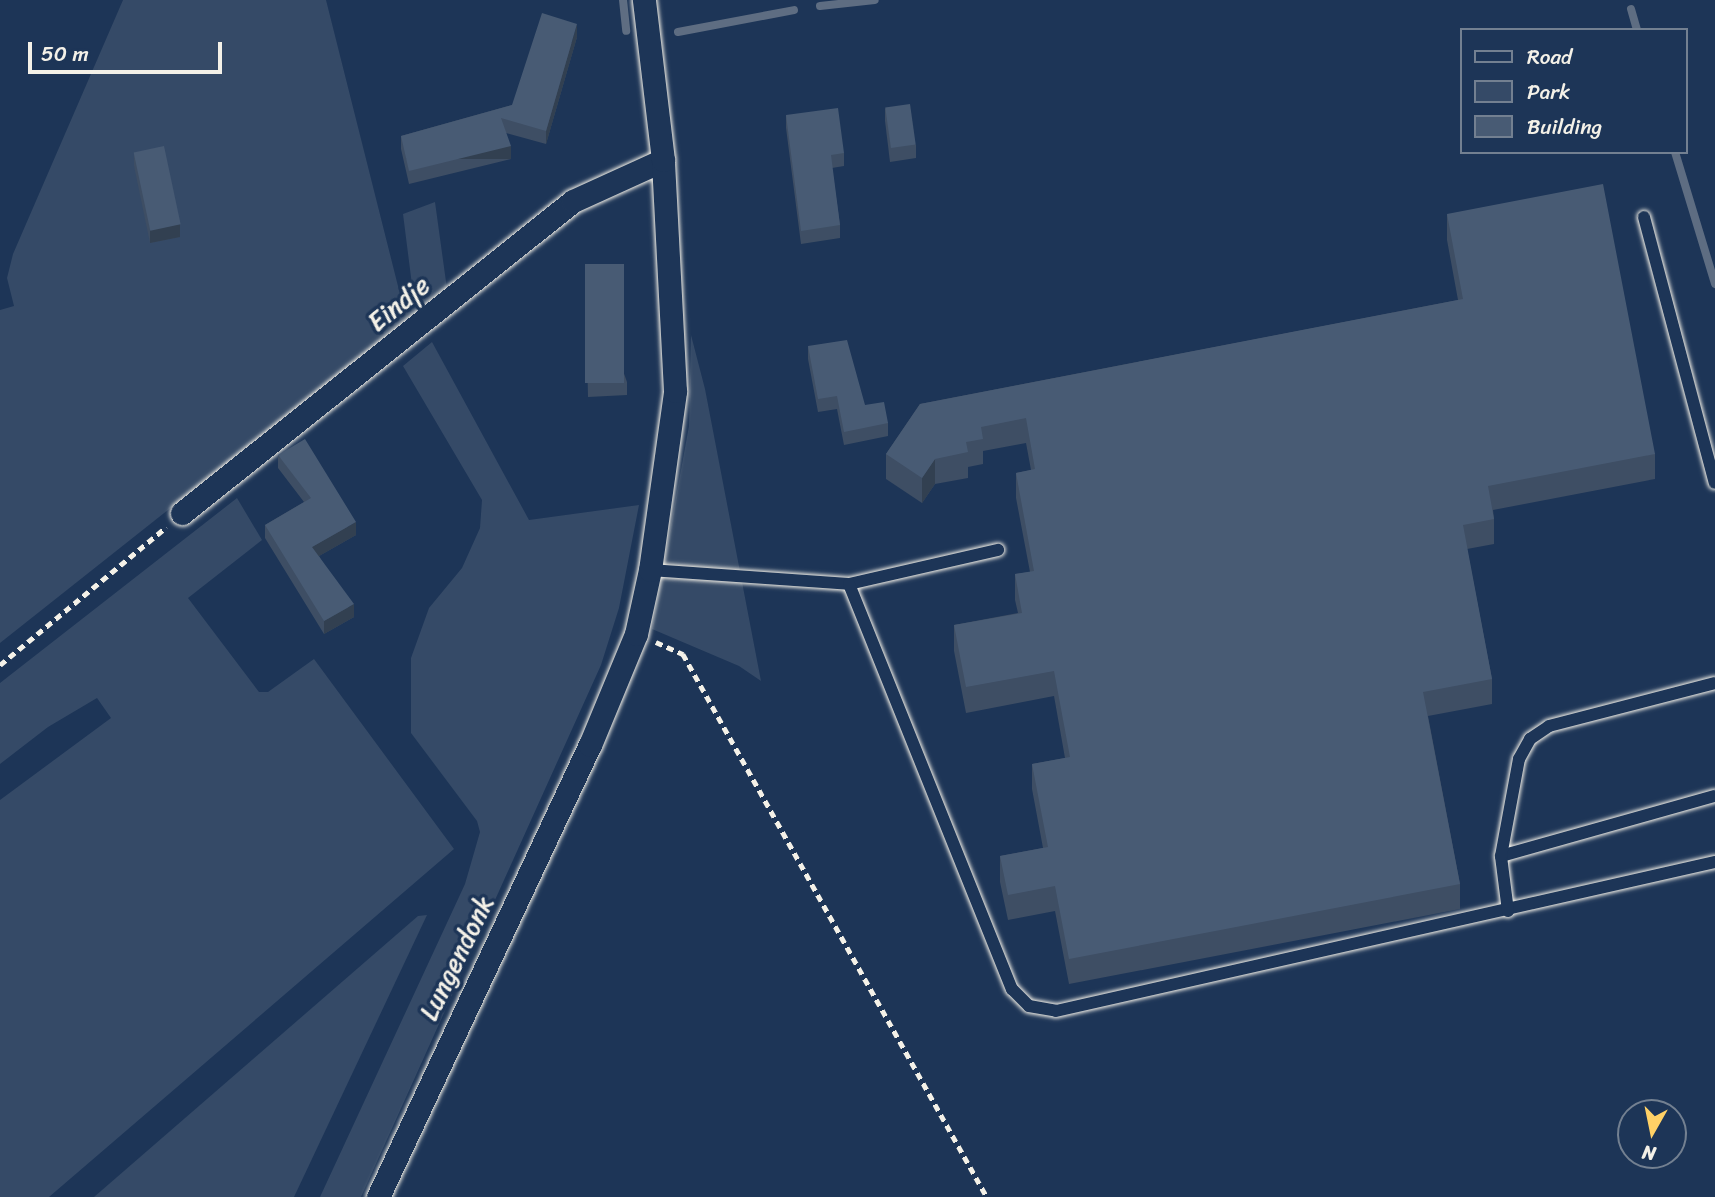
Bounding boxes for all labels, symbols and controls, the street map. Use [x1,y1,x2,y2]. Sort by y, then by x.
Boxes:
scale bar [32,28,226,72]
legend [1460,28,1687,154]
text: 50 m [41,35,89,73]
text: Road [1527,38,1572,76]
text: Park [1527,73,1570,111]
text: Building [1527,108,1602,146]
street label: Eindje [362,270,436,338]
street label: Lungendonk [413,891,501,1025]
north arrow [1617,1099,1687,1169]
text: N [1640,1136,1658,1171]

